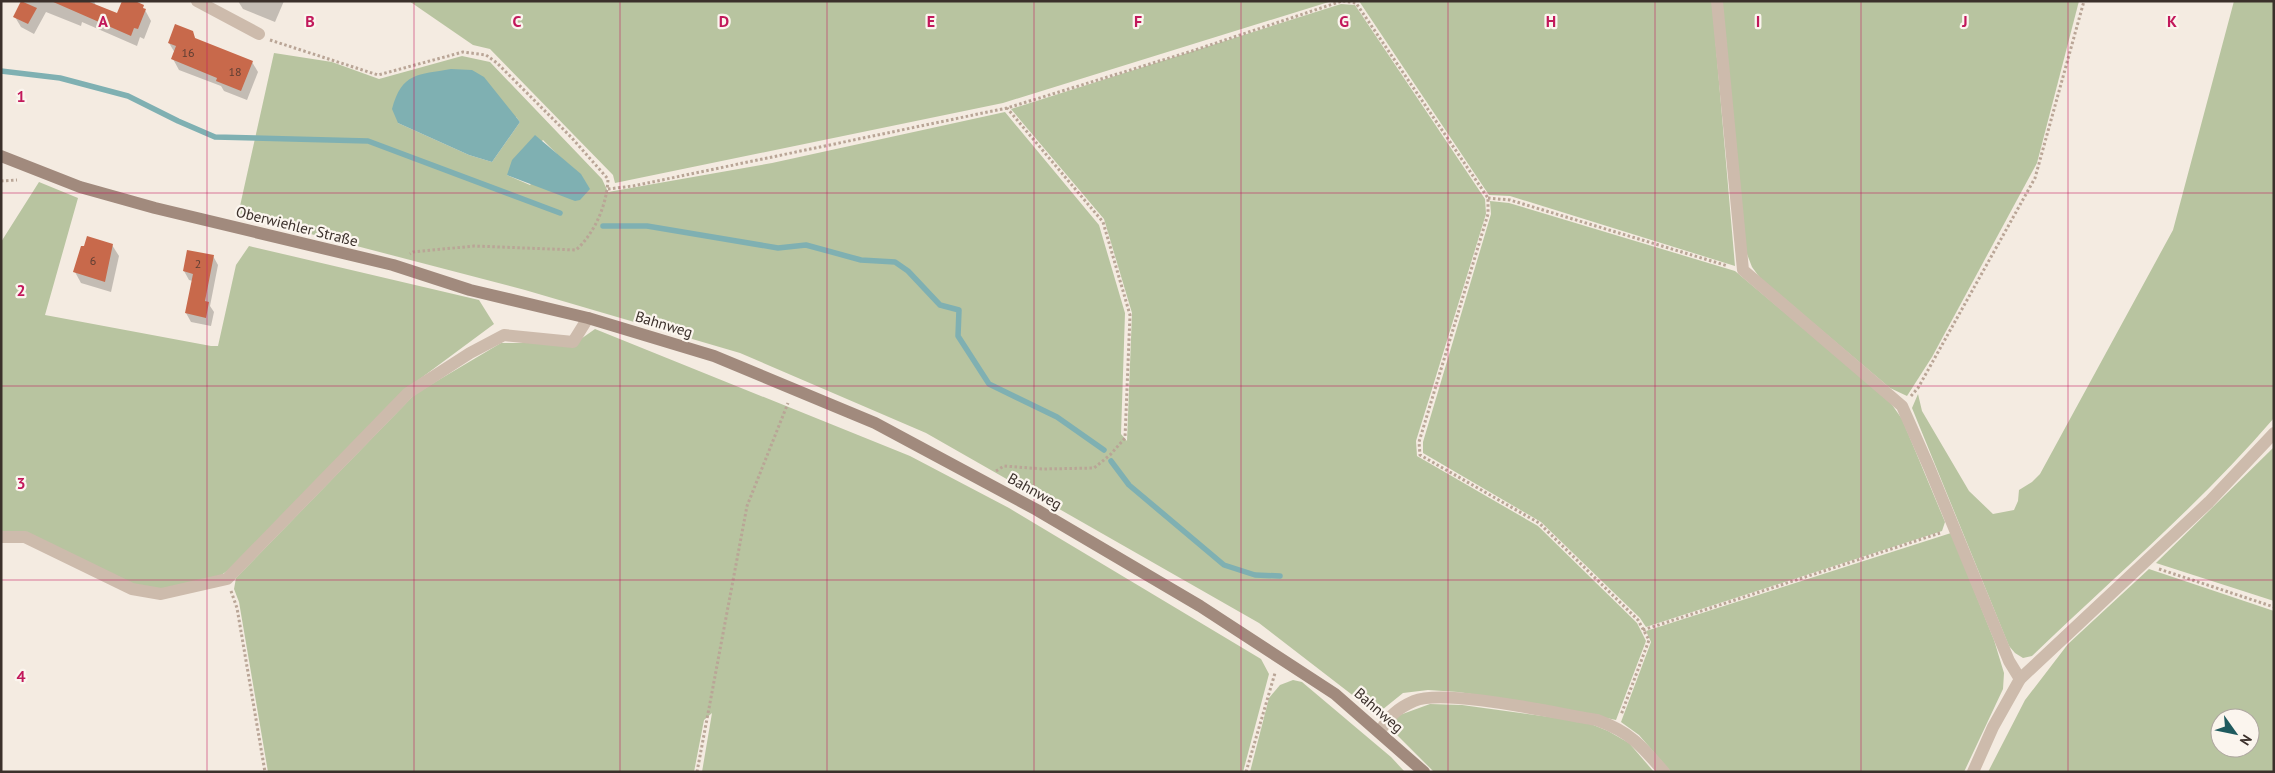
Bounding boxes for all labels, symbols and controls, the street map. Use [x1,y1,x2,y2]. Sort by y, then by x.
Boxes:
text: A [98,11,108,31]
text: B [305,11,315,31]
text: C [513,11,522,31]
text: D [719,11,729,31]
text: E [927,11,935,31]
text: F [1134,11,1142,31]
text: G [1339,11,1349,31]
text: H [1546,11,1556,31]
text: I [1756,11,1760,31]
text: J [1961,11,1968,31]
text: K [2167,11,2177,31]
house number: 16 [181,45,195,60]
house number: 18 [228,64,242,79]
text: 1 [16,86,26,106]
street label: Oberwiehler Straße [234,202,360,250]
house number: 6 [90,253,96,268]
house number: 2 [195,256,201,271]
text: 2 [16,280,26,300]
street label: Bahnweg [633,306,695,342]
street label: Bahnweg [1005,468,1065,514]
text: 3 [16,473,26,493]
text: 4 [16,666,26,686]
street label: Bahnweg [1351,683,1407,737]
north arrow [2210,708,2260,758]
text: N [2236,731,2256,749]

